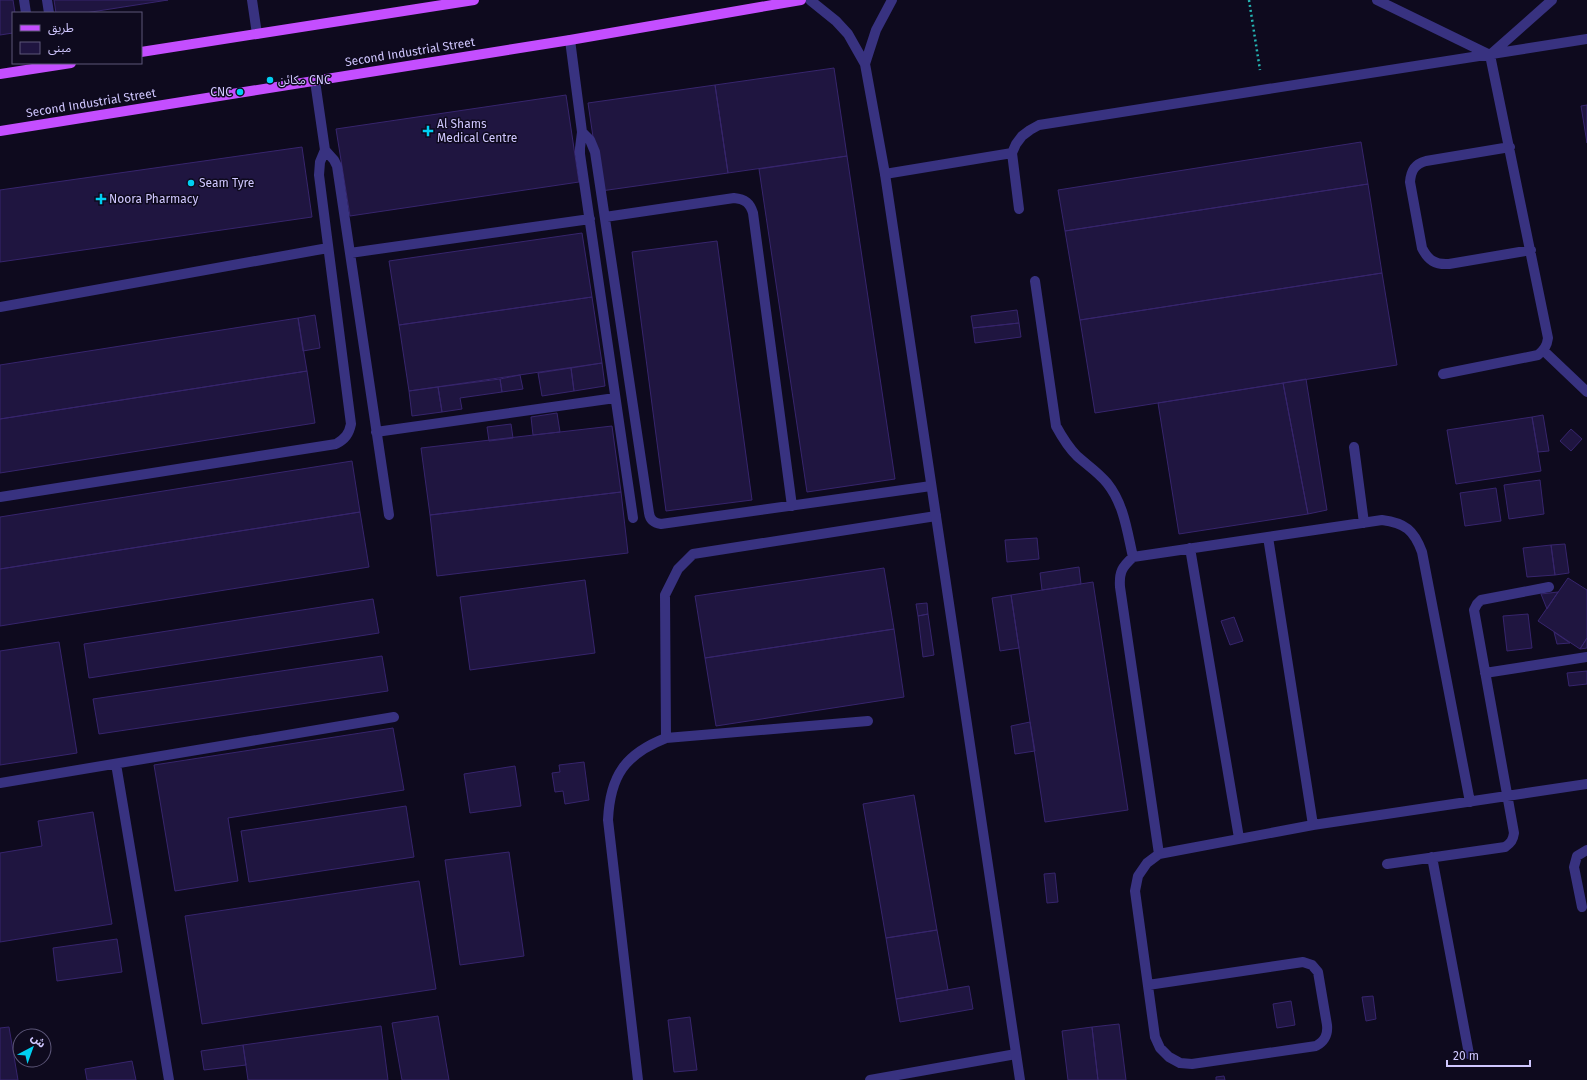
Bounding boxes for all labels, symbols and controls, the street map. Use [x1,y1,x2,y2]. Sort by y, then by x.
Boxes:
legend [12,12,142,64]
text: طريق [48,21,74,36]
street label: Second Industrial Street [344,35,477,69]
text: مبنى [48,41,71,55]
place label: مكائن CNC [278,73,331,87]
marker: مكائن CNC [265,75,275,85]
place label: CNC [210,85,232,99]
street label: Second Industrial Street [25,86,158,120]
marker: CNC [235,87,245,97]
place label: Al Shams Medical Centre [437,117,517,145]
marker: Al Shams Medical Centre [422,125,434,137]
place label: Seam Tyre [199,176,254,190]
marker: Seam Tyre [186,178,196,188]
place label: Noora Pharmacy [109,192,199,206]
marker: Noora Pharmacy [96,194,106,204]
north arrow [12,1028,52,1068]
text: ش [28,1031,48,1051]
scale bar [1447,1042,1530,1068]
text: 20 m [1453,1049,1479,1063]

